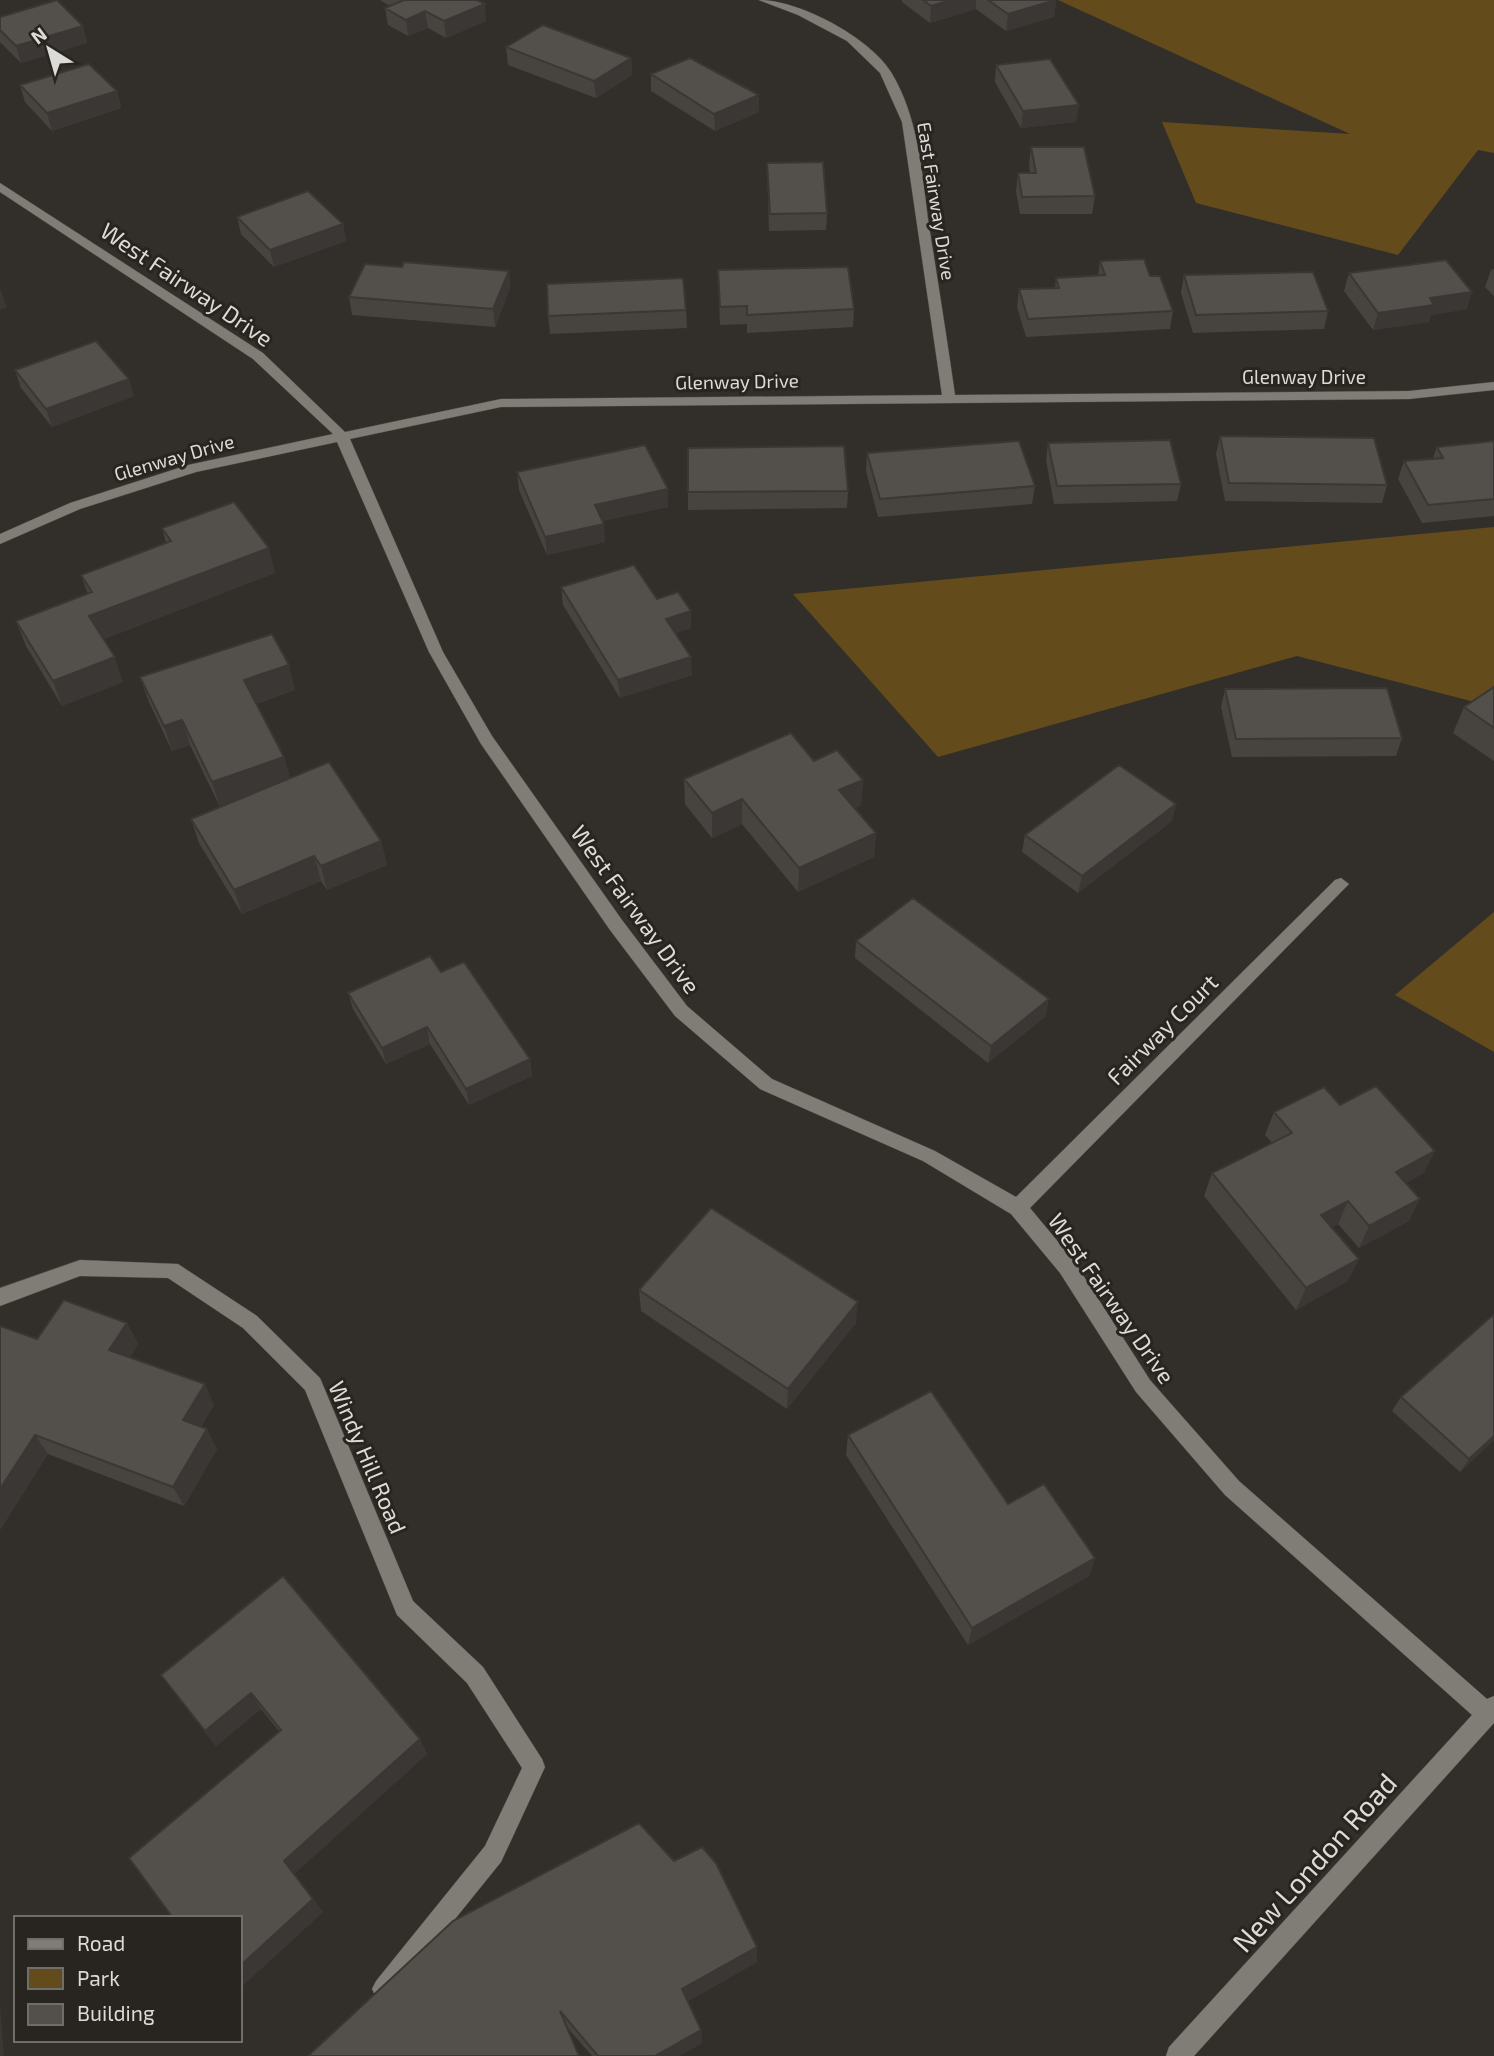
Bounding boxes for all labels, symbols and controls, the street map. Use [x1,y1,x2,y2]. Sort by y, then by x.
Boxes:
north arrow [14,14,84,84]
text: N [26,22,51,48]
street label: East Fairway Drive [913,120,961,282]
street label: West Fairway Drive [96,216,278,352]
street label: Glenway Drive [1242,365,1366,388]
street label: Glenway Drive [675,368,799,394]
street label: Glenway Drive [111,429,237,485]
street label: West Fairway Drive [565,819,707,999]
street label: Fairway Court [1101,968,1223,1090]
street label: West Fairway Drive [1043,1207,1181,1389]
street label: Windy Hill Road [323,1376,413,1538]
street label: New London Road [1225,1766,1403,1958]
legend [14,1916,242,2042]
text: Road [77,1930,125,1955]
text: Park [77,1965,120,1990]
text: Building [77,2000,155,2025]

